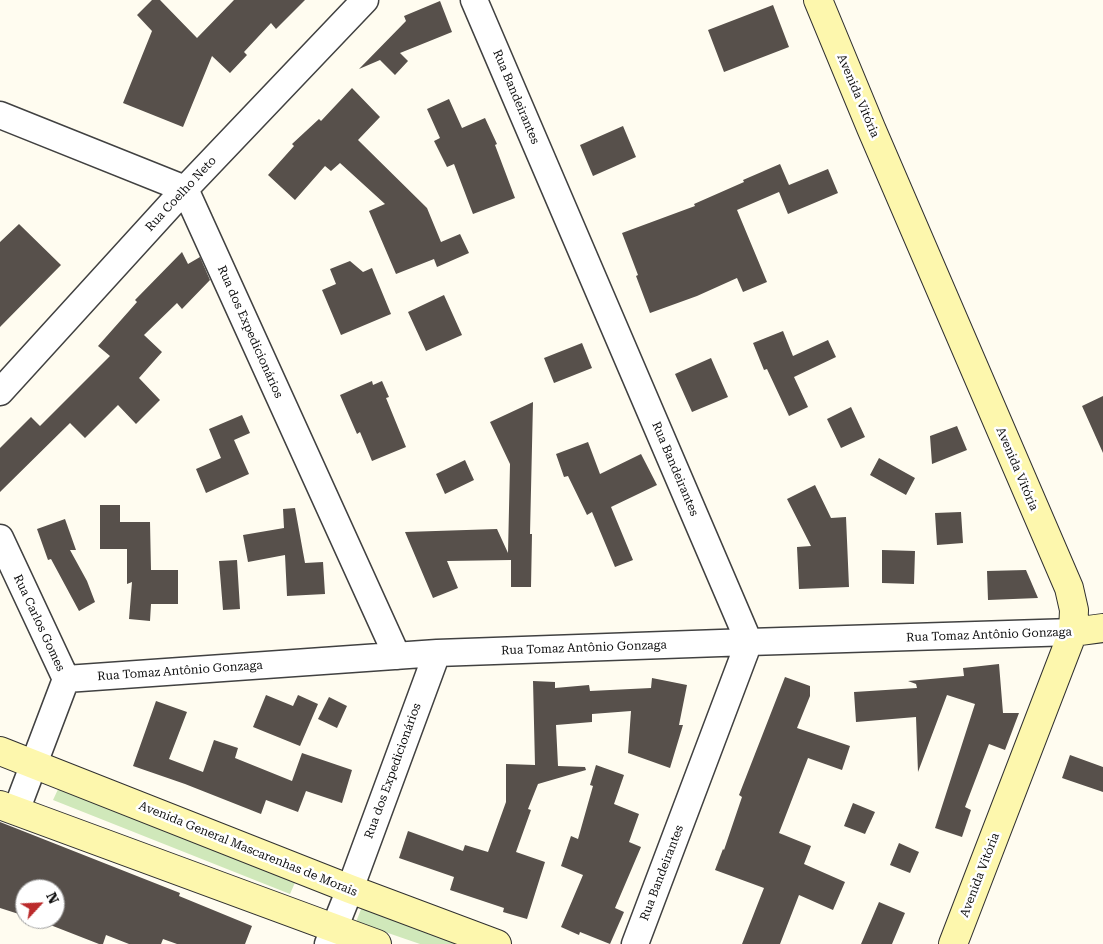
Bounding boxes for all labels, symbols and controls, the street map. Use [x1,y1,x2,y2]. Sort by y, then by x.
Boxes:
street label: Rua Bandeirantes [490,48,542,146]
street label: Avenida Vitória [834,52,882,140]
street label: Rua Coelho Neto [143,154,219,234]
street label: Rua dos Expedicionários [214,264,286,400]
street label: Rua Bandeirantes [649,420,701,518]
street label: Avenida Vitória [993,425,1041,513]
street label: Rua Carlos Gomes [10,572,68,674]
street label: Rua Tomaz Antônio Gonzaga [906,625,1072,645]
street label: Rua Tomaz Antônio Gonzaga [501,638,667,658]
street label: Rua Tomaz Antônio Gonzaga [97,658,263,684]
street label: Rua dos Expedicionários [362,701,424,841]
street label: Avenida General Mascarenhas de Morais [137,798,359,900]
street label: Rua Bandeirantes [637,823,687,923]
street label: Avenida Vitória [957,831,1003,919]
north arrow [15,879,65,929]
text: N [43,890,62,906]

